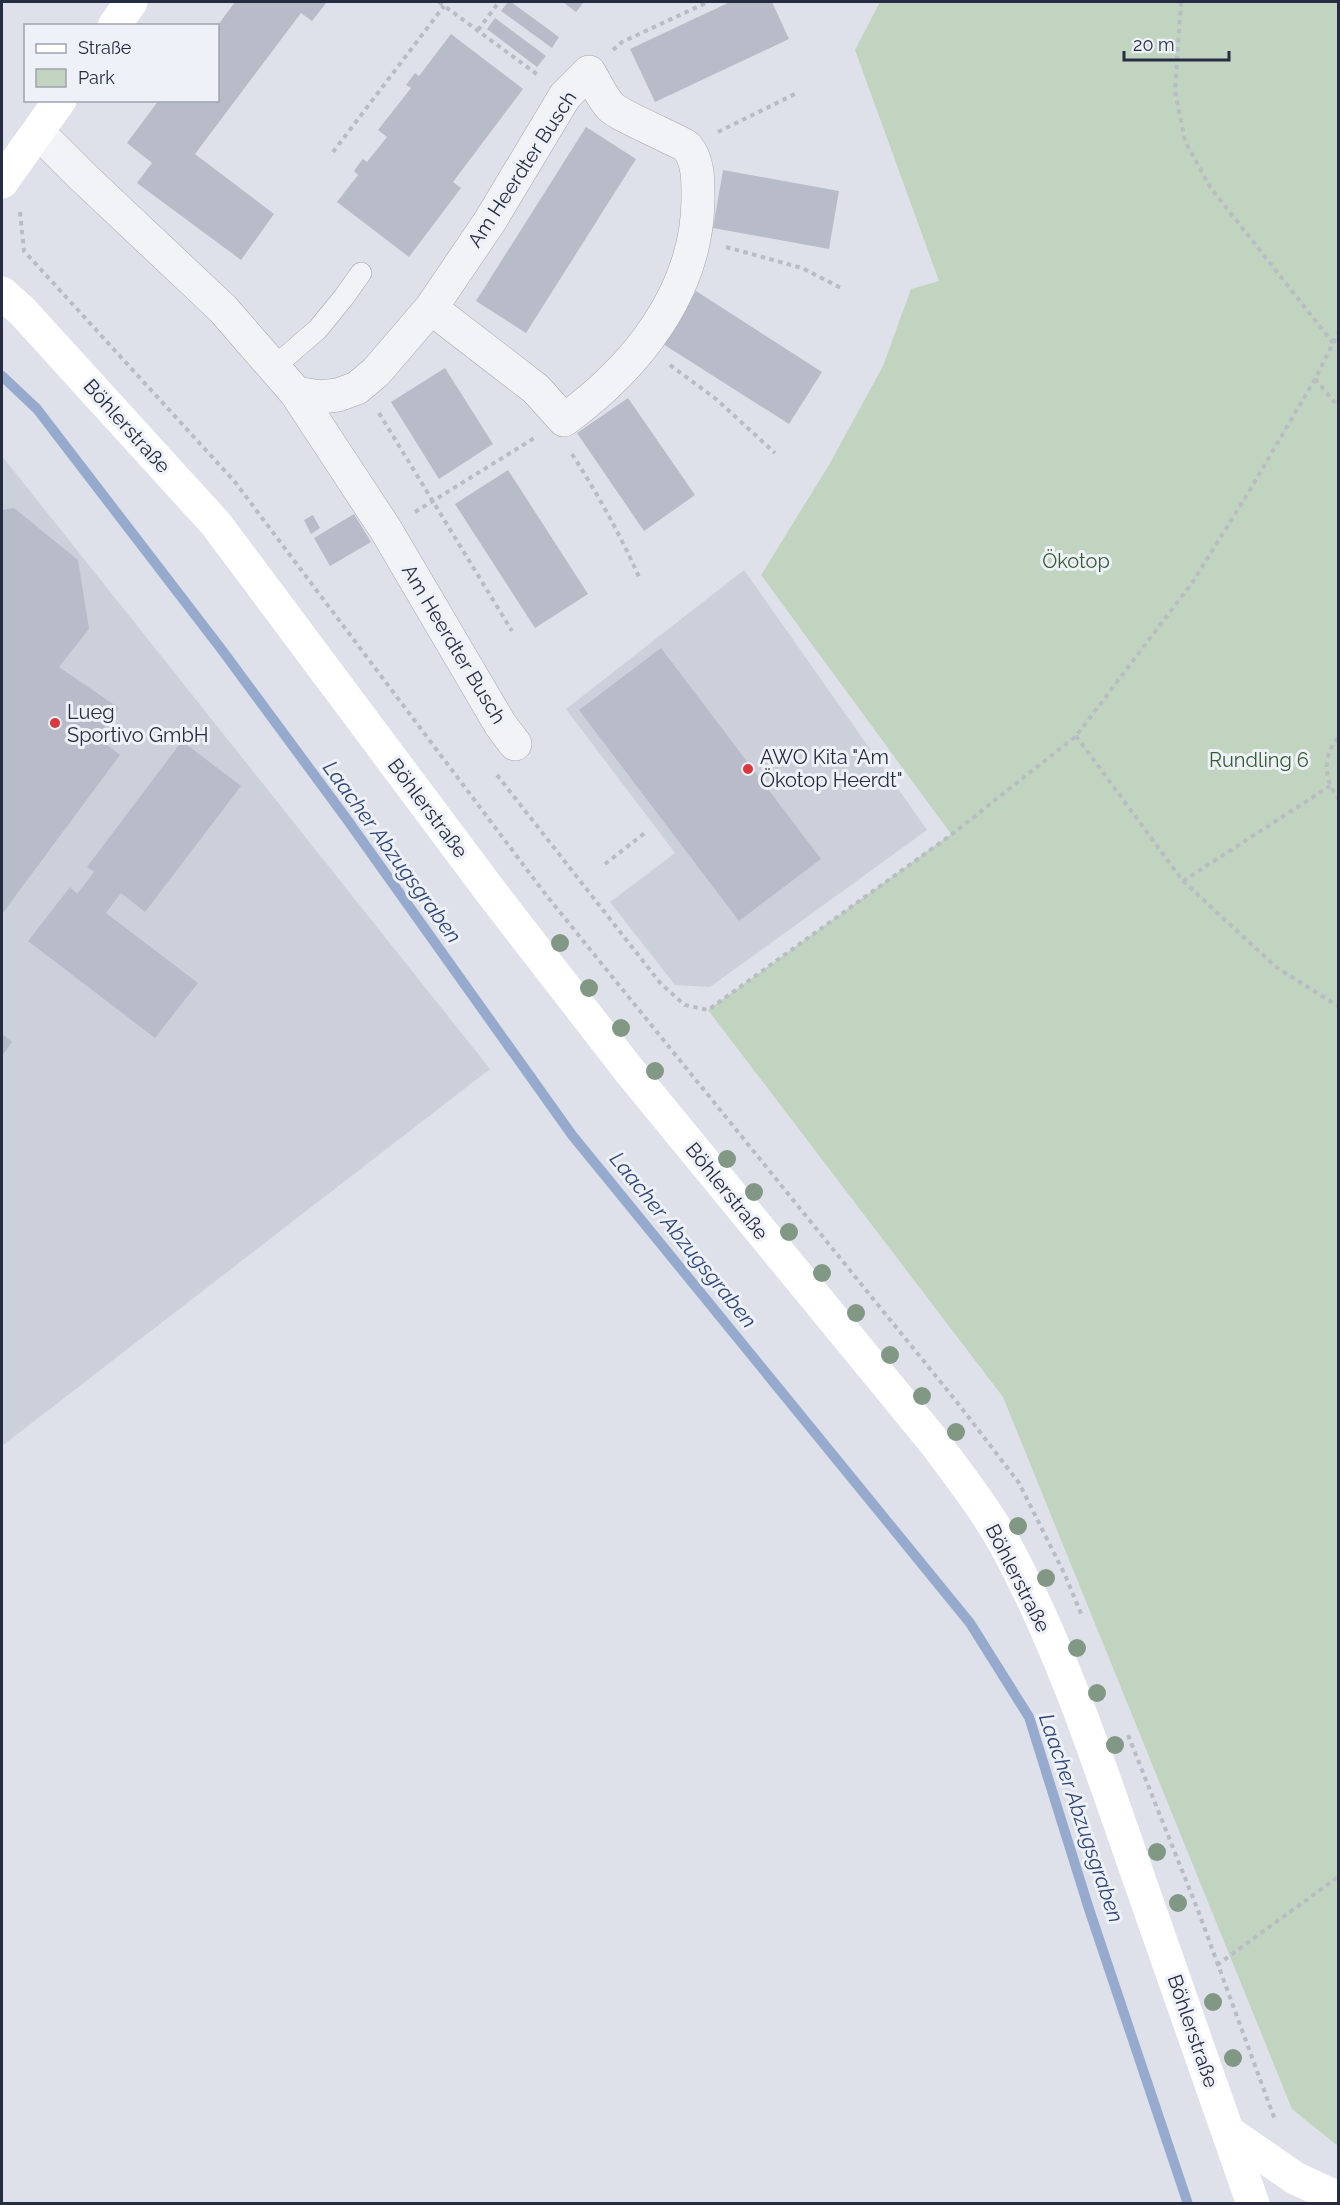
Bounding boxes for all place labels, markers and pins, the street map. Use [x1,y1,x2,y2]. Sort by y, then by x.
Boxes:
place label: Lueg Sportivo GmbH [67,700,208,747]
marker: Lueg Sportivo GmbH [48,716,62,730]
place label: AWO Kita "Am Ökotop Heerdt" [760,745,902,792]
marker: AWO Kita "Am Ökotop Heerdt" [741,762,755,776]

